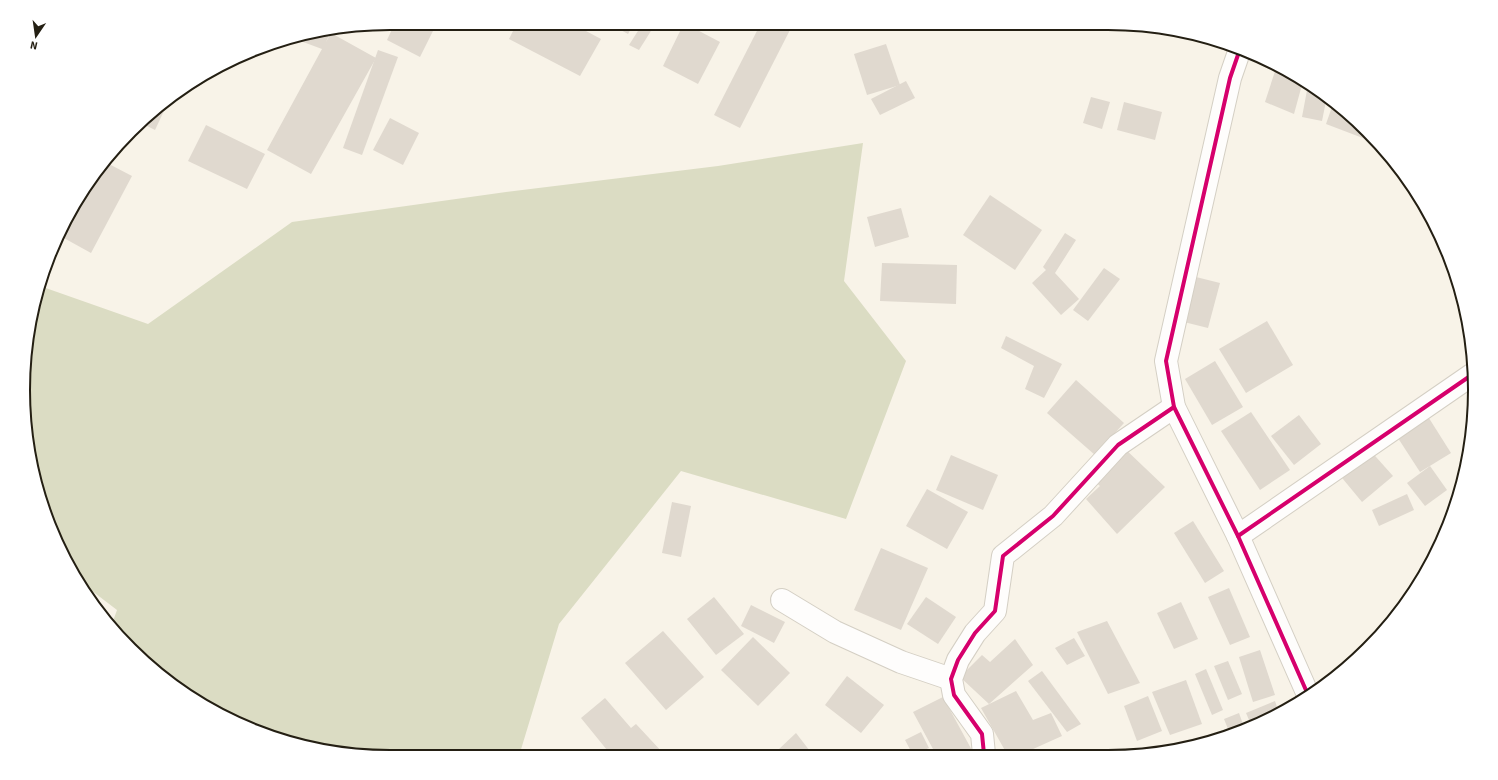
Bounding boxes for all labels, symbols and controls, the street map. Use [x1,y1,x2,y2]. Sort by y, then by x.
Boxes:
north arrow [16,16,56,56]
text: N [29,37,39,53]

